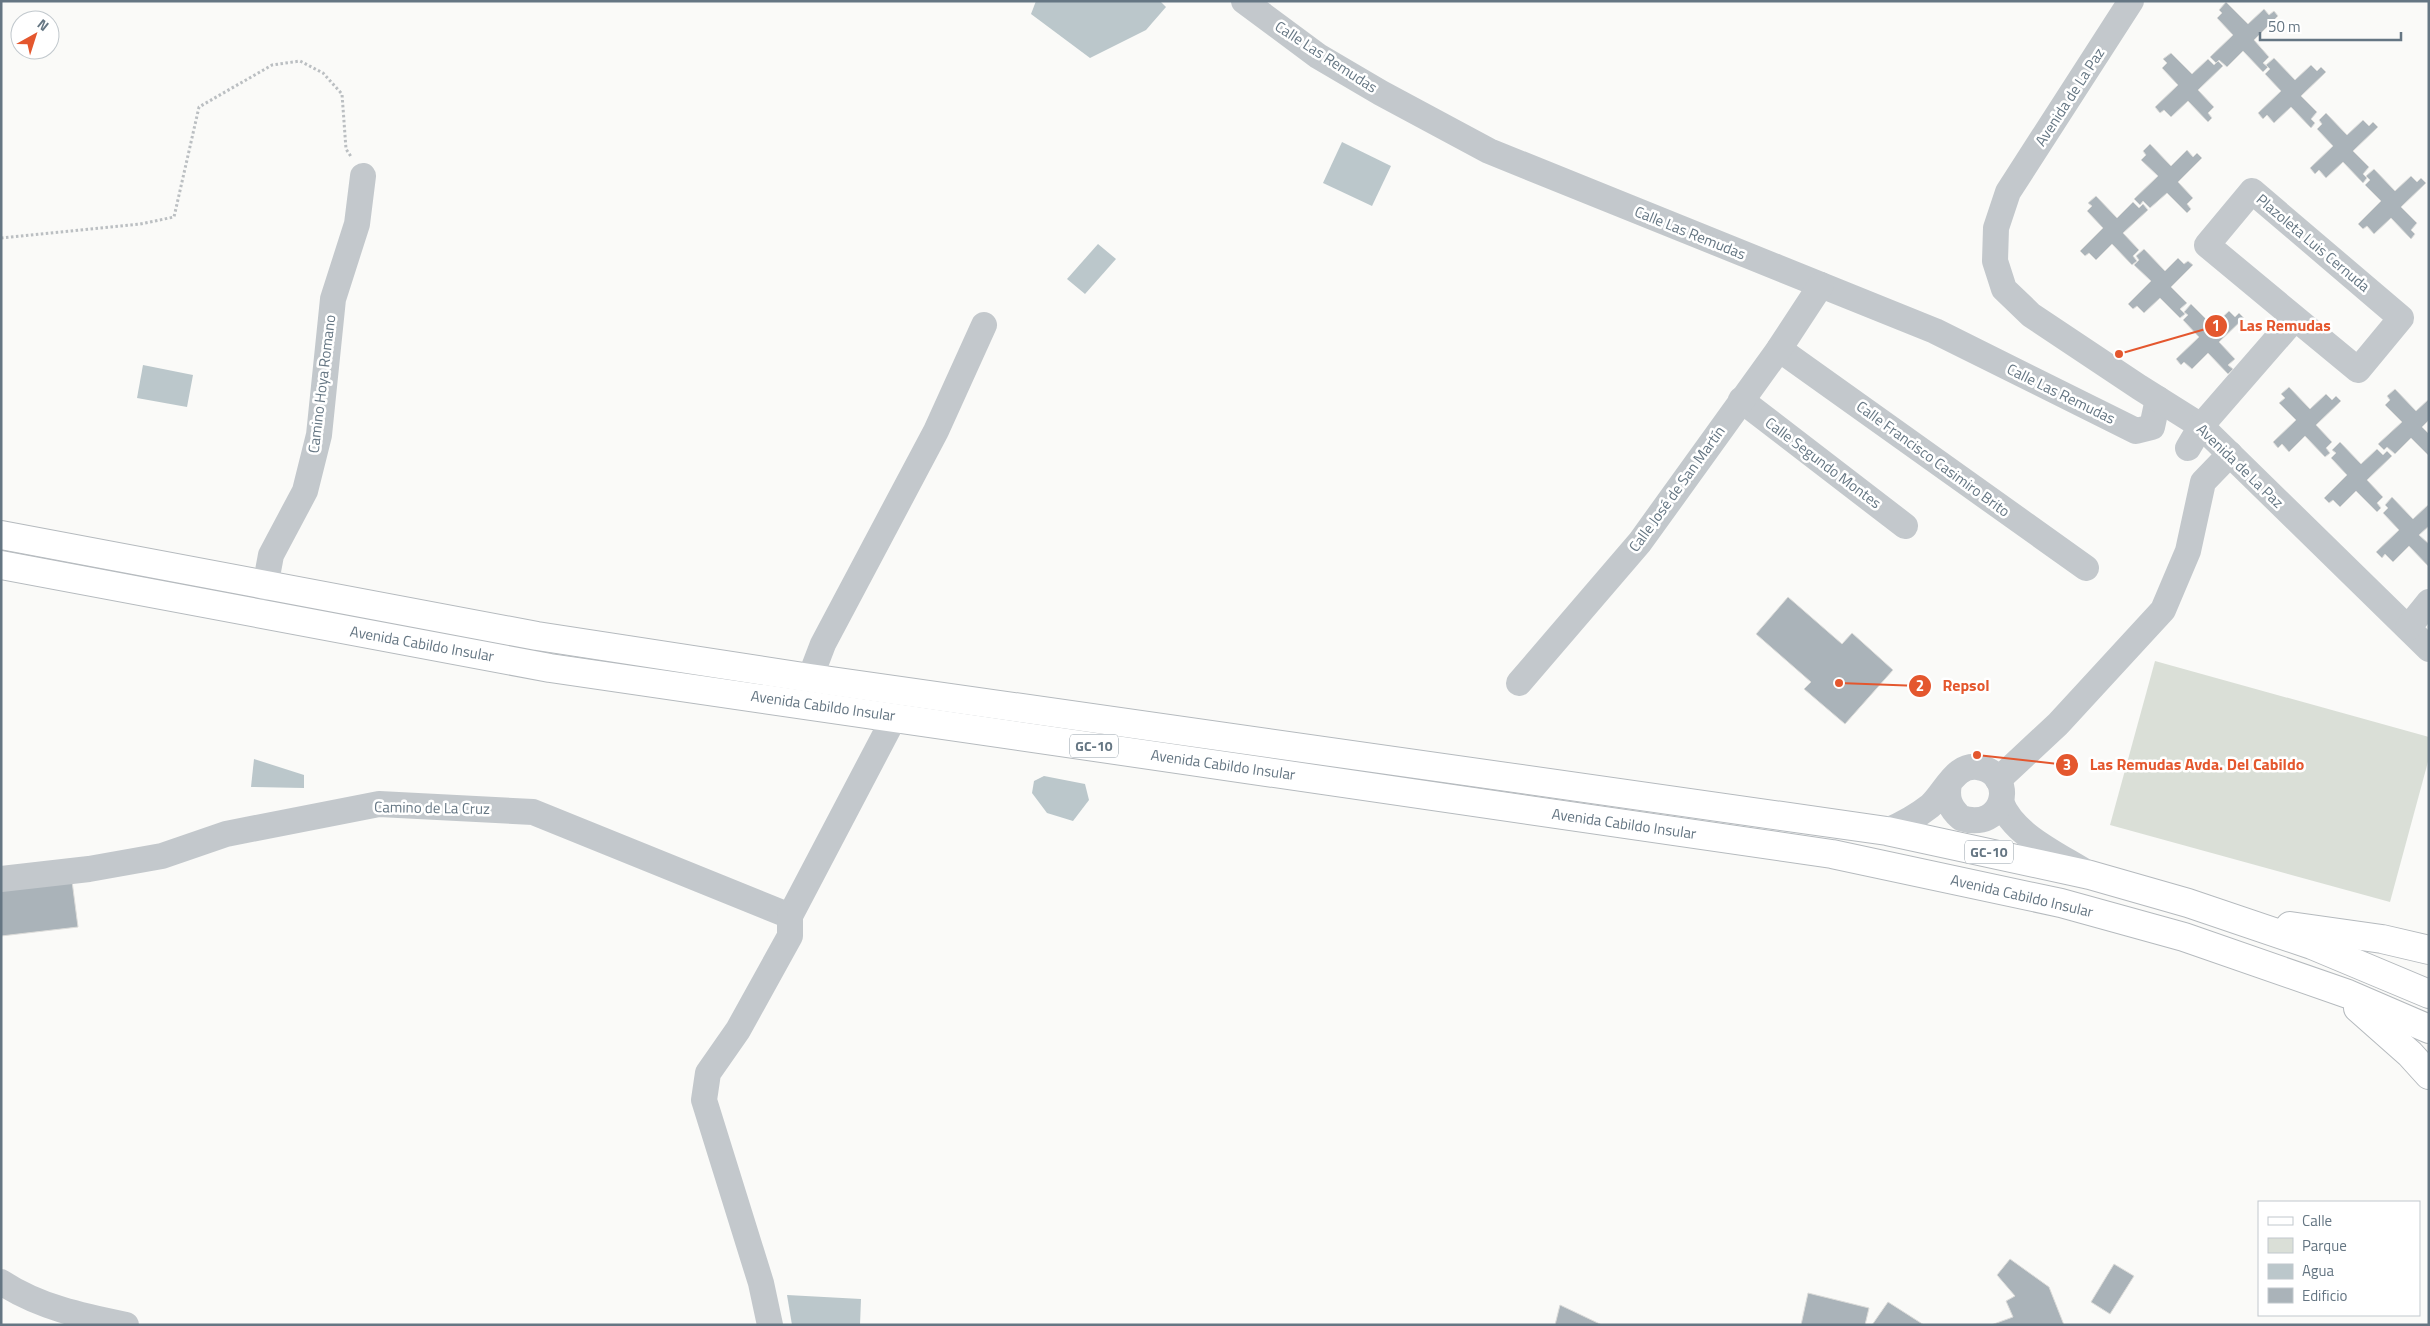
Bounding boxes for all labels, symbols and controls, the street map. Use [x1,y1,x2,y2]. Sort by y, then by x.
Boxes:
north arrow [10,10,60,60]
scale bar [2260,10,2401,42]
text: N [33,13,54,36]
street label: Calle Las Remudas [1270,15,1382,98]
text: 50 m [2268,15,2301,38]
street label: Avenida de La Paz [2029,43,2110,151]
street label: Plazoleta Luis Cernuda [2251,188,2376,298]
street label: Calle Las Remudas [1631,200,1749,265]
callout: Las Remudas [2204,310,2340,341]
street label: Camino Hoya Romano [302,313,341,455]
text: Las Remudas [2239,313,2331,337]
text: 1 [2212,314,2220,337]
street label: Calle Las Remudas [2003,357,2119,430]
street label: Calle Francisco Casimiro Brito [1852,395,2015,522]
street label: Calle Segundo Montes [1760,411,1886,514]
street label: Avenida de La Paz [2192,418,2289,513]
street label: Calle José de San Martín [1623,421,1730,557]
street label: Avenida Cabildo Insular [348,620,496,667]
callout: Repsol [1907,670,1999,701]
text: Repsol [1942,673,1990,697]
text: 2 [1916,674,1924,697]
street label: Avenida Cabildo Insular [749,684,897,727]
road number: GC-10 [1070,734,1118,758]
street label: Avenida Cabildo Insular [1149,743,1297,786]
callout: Las Remudas Avda. Del Cabildo [2055,749,2314,780]
text: Las Remudas Avda. Del Cabildo [2090,752,2304,776]
text: 3 [2063,753,2071,776]
street label: Camino de La Cruz [374,795,490,820]
street label: Avenida Cabildo Insular [1550,802,1698,845]
road number: GC-10 [1965,840,2013,864]
street label: Avenida Cabildo Insular [1949,868,2096,923]
legend [2258,1201,2420,1316]
text: Calle [2302,1209,2332,1232]
text: Parque [2302,1234,2347,1257]
text: Agua [2302,1259,2334,1282]
text: Edificio [2302,1284,2347,1307]

